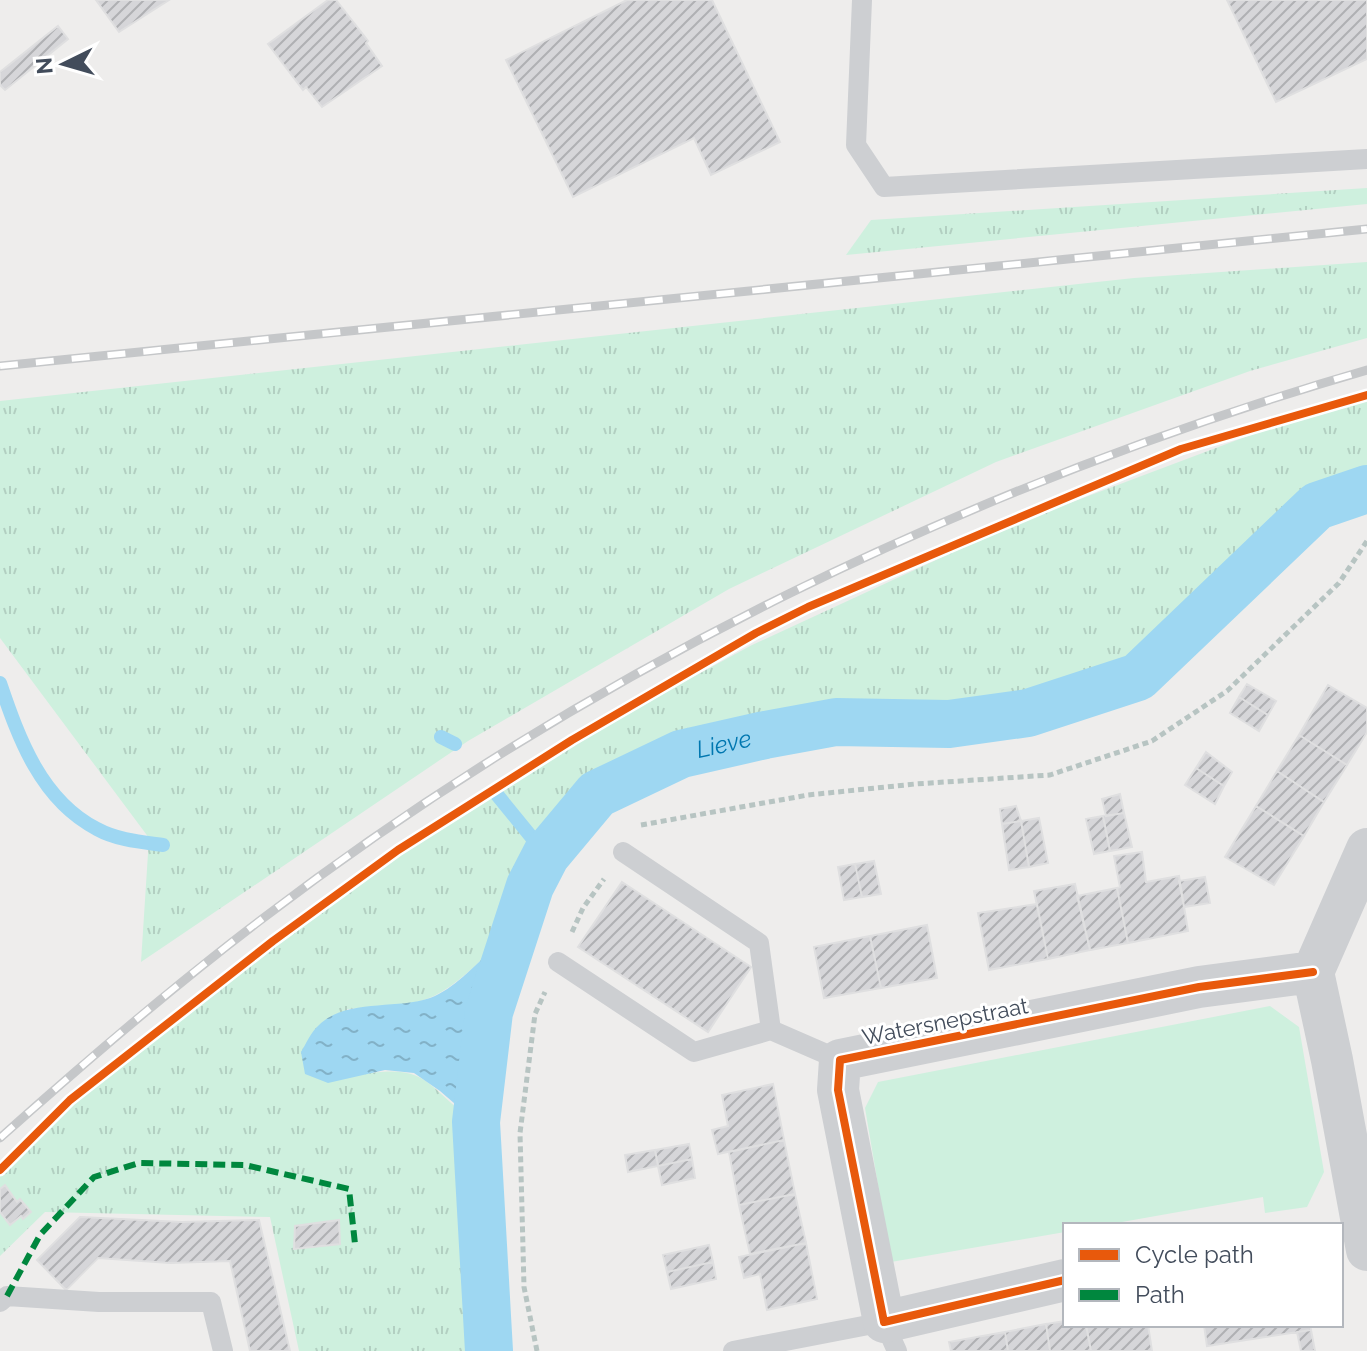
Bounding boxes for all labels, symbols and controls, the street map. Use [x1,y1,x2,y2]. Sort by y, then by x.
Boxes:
north arrow [24,24,104,104]
text: N [30,56,58,75]
water label: Lieve [693,724,754,764]
street label: Watersnepstraat [860,992,1031,1050]
legend [1063,1223,1343,1327]
text: Cycle path [1135,1240,1254,1269]
text: Path [1135,1280,1185,1309]

